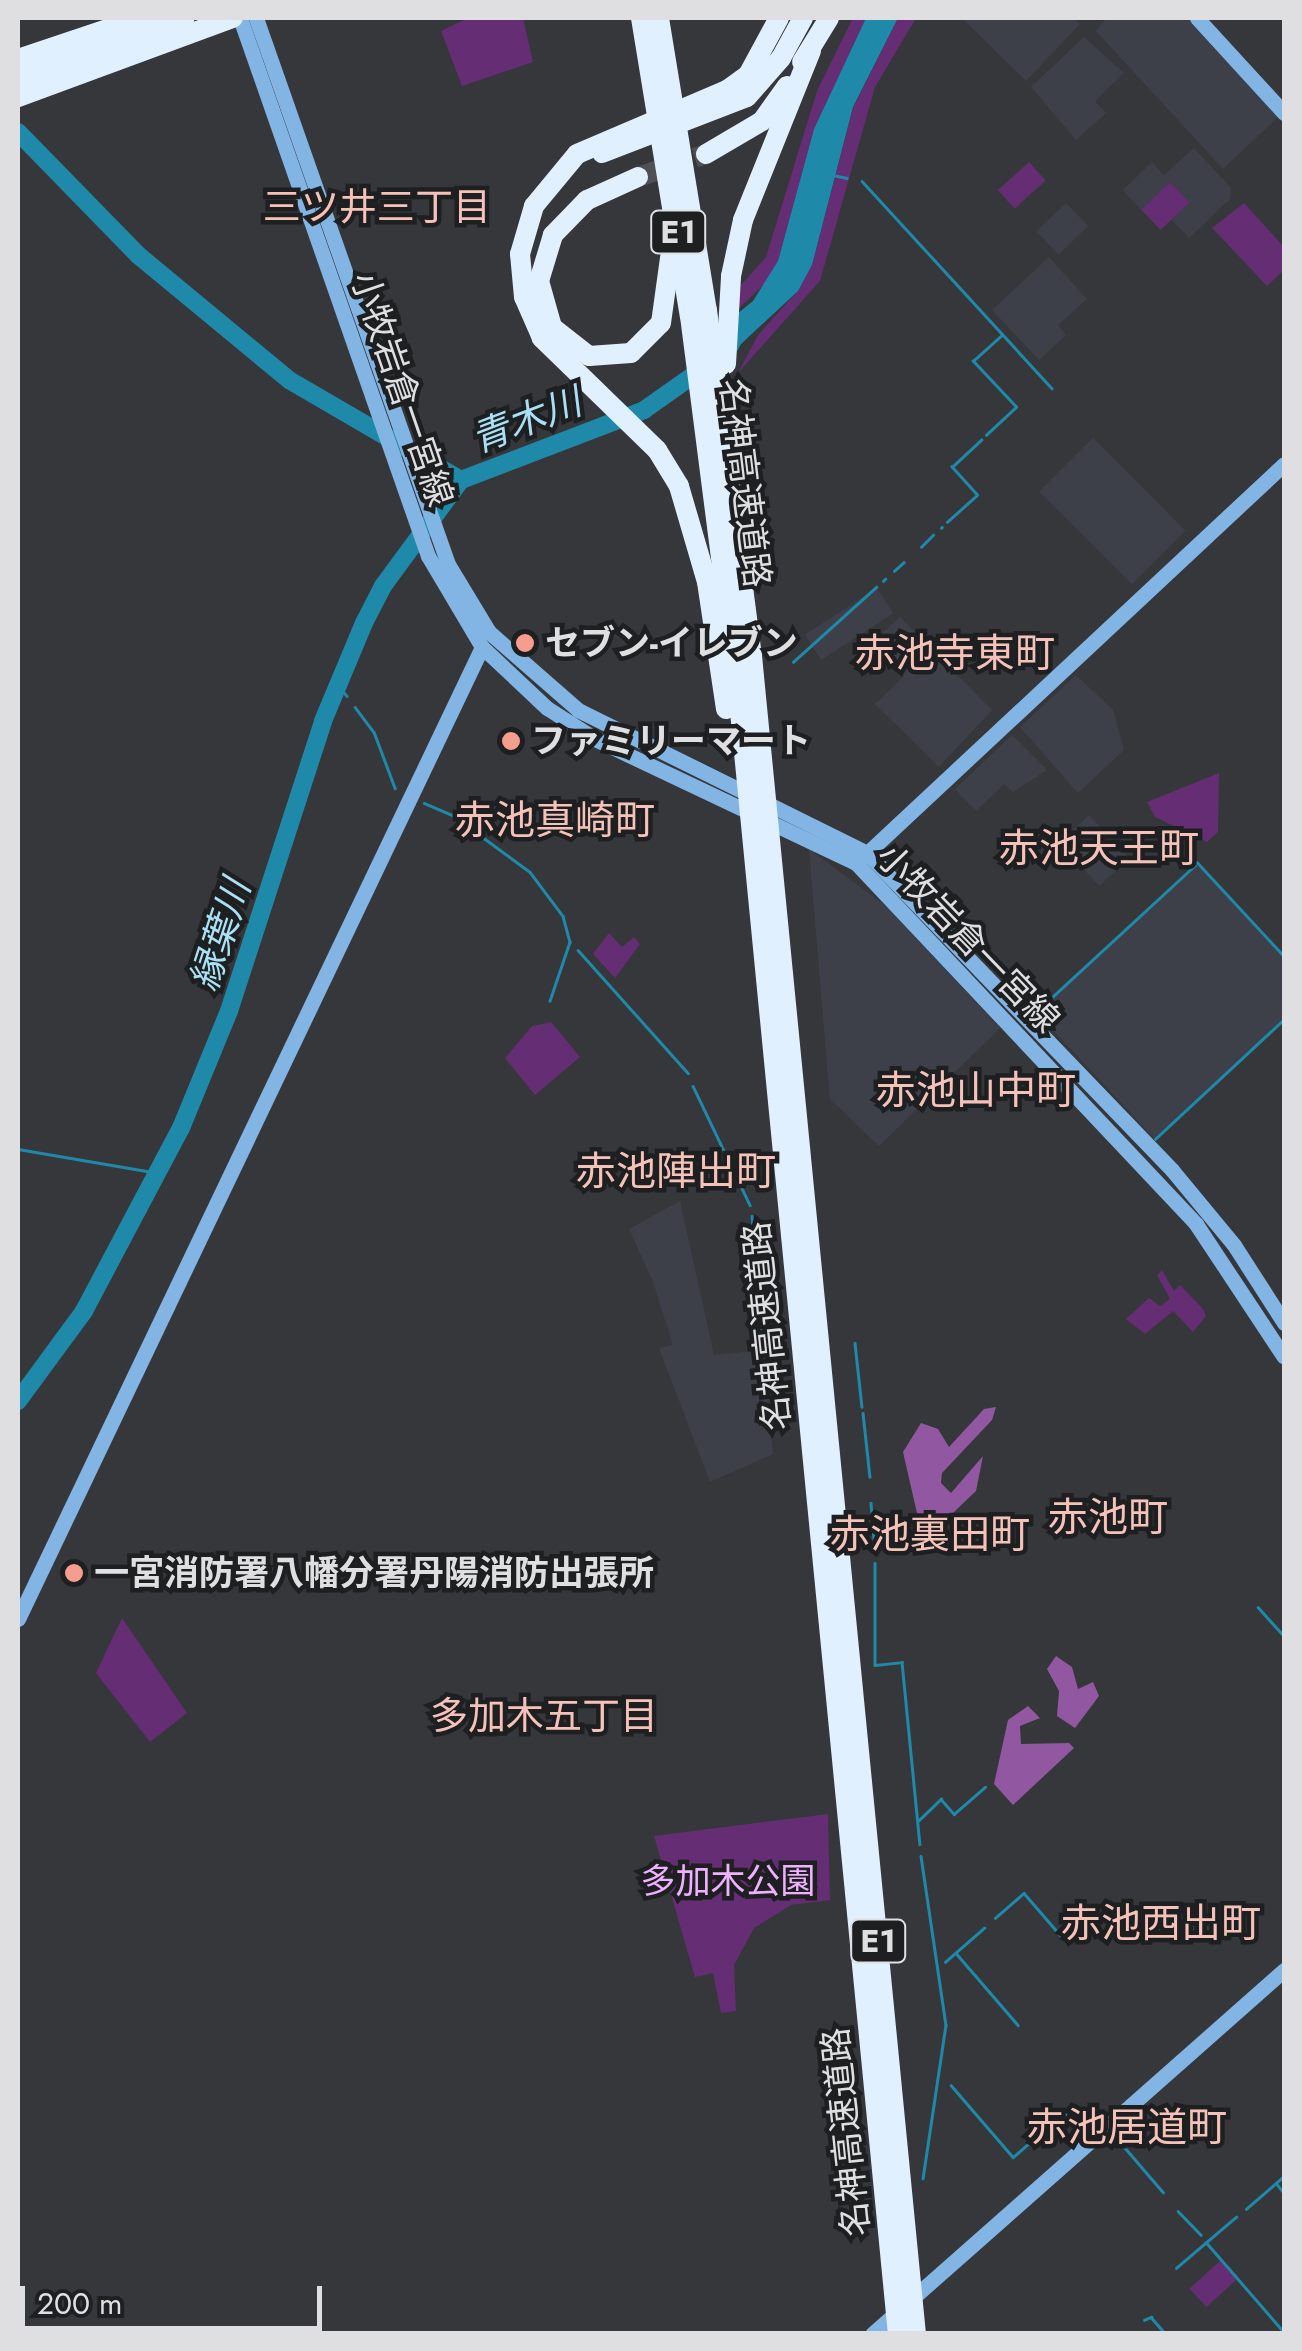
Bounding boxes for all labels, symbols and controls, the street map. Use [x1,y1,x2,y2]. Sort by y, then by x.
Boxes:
district label: 三ツ井三丁目 [263,184,491,230]
road number: E1 [648,205,708,259]
street label: 小牧岩倉一宮線 [342,266,462,512]
street label: 名神高速道路 [711,376,779,590]
water label: 青木川 [465,378,587,462]
place label: セブン-イレブン [545,622,798,664]
district label: 赤池寺東町 [855,629,1055,677]
marker: セブン-イレブン [514,632,536,654]
place label: ファミリーマート [531,720,811,762]
marker: ファミリーマート [500,730,522,752]
district label: 赤池真崎町 [455,796,655,844]
district label: 赤池天王町 [999,824,1199,872]
street label: 小牧岩倉一宮線 [868,835,1068,1041]
water label: 縁葉川 [181,874,259,996]
district label: 赤池山中町 [876,1066,1076,1114]
district label: 赤池陣出町 [576,1147,776,1195]
street label: 名神高速道路 [735,1219,799,1433]
district label: 赤池町 [1048,1493,1168,1541]
district label: 赤池裏田町 [830,1510,1030,1558]
place label: 一宮消防署八幡分署丹陽消防出張所 [94,1552,654,1594]
marker: 一宮消防署八幡分署丹陽消防出張所 [63,1562,85,1584]
district label: 多加木五丁目 [430,1693,658,1739]
park label: 多加木公園 [641,1860,815,1902]
district label: 赤池西出町 [1061,1899,1261,1947]
road number: E1 [848,1914,908,1968]
street label: 名神高速道路 [814,2025,878,2239]
district label: 赤池居道町 [1027,2103,1227,2151]
scale bar [25,2266,328,2328]
text: 200 m [37,2282,122,2325]

